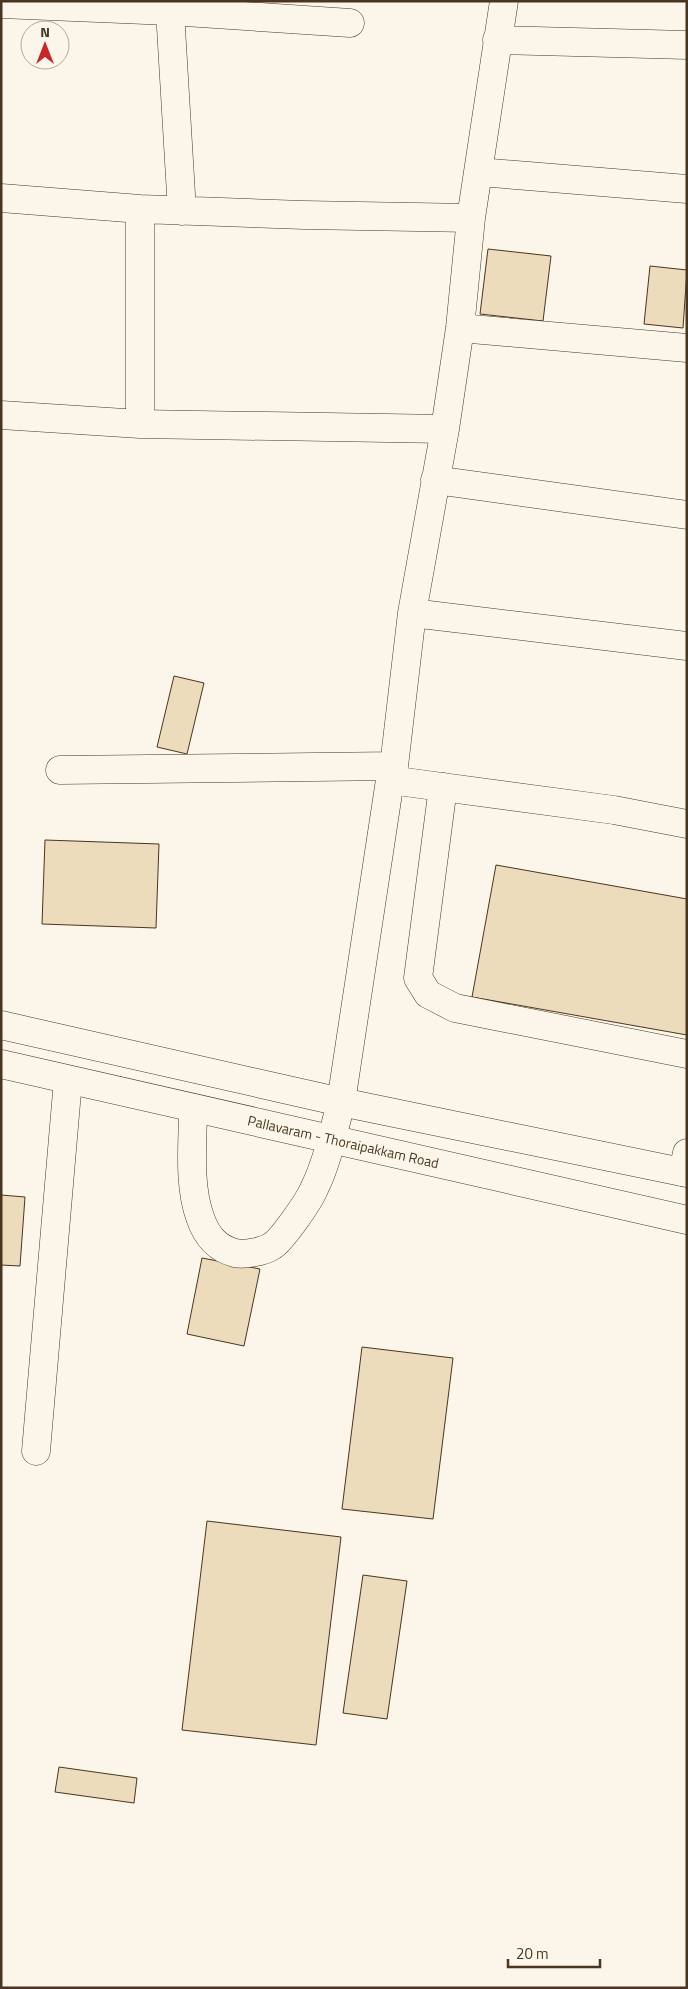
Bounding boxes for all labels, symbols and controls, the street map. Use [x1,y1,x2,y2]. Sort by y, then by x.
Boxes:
north arrow [20,20,70,70]
text: N [40,21,50,42]
street label: Pallavaram - Thoraipakkam Road [246,1109,441,1173]
scale bar [508,1936,600,1968]
text: 20 m [516,1942,549,1965]

